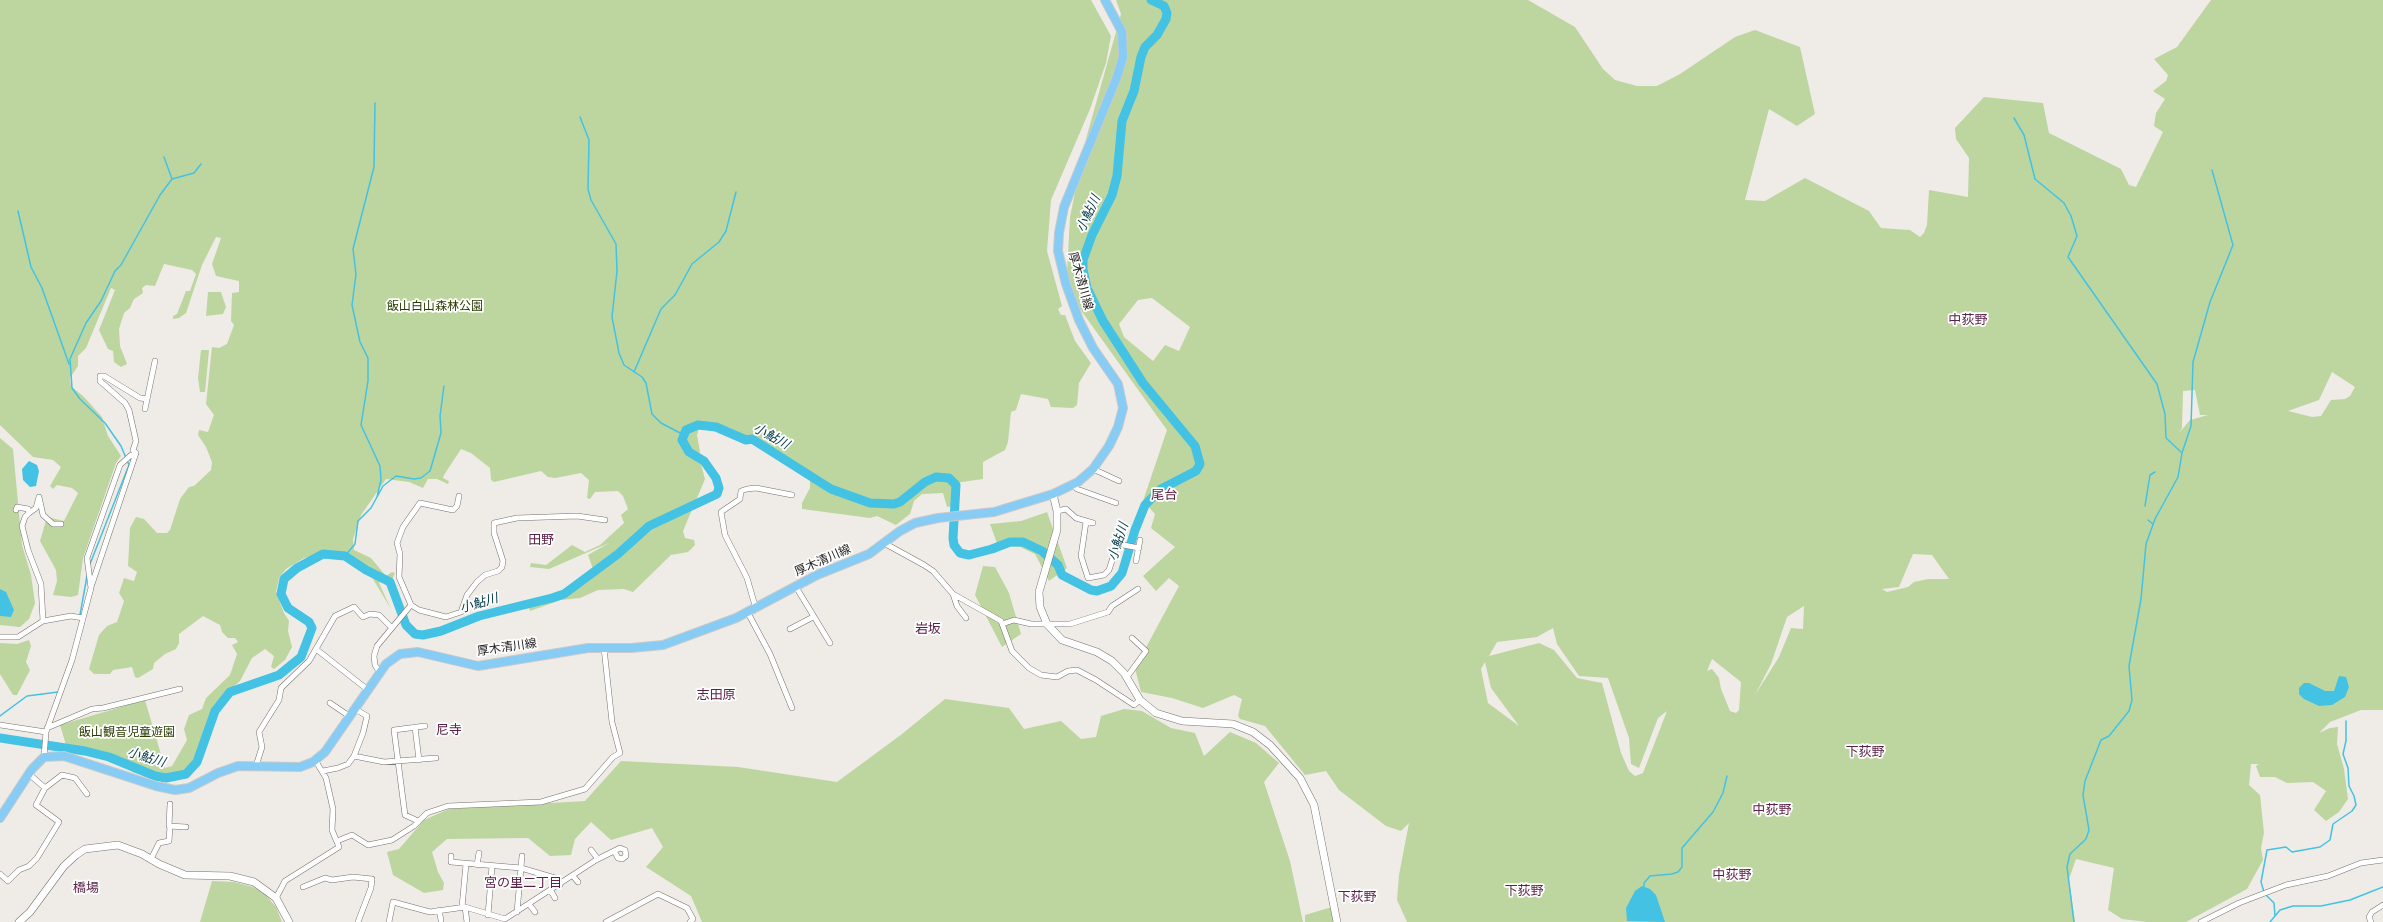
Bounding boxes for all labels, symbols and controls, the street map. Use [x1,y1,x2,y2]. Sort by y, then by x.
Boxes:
water label: 小鮎川 [1074,193,1104,235]
street label: 厚木清川線 [1065,250,1095,312]
park label: 飯山白山森林公園 [387,300,483,314]
district label: 中荻野 [1949,313,1987,329]
water label: 小鮎川 [750,421,792,453]
district label: 尾台 [1151,488,1177,504]
water label: 小鮎川 [1106,521,1132,563]
district label: 田野 [528,533,554,549]
street label: 厚木清川線 [793,542,853,580]
water label: 小鮎川 [458,591,500,617]
district label: 岩坂 [915,622,941,638]
street label: 厚木清川線 [476,637,538,659]
district label: 志田原 [697,688,735,704]
district label: 尼寺 [436,723,462,739]
park label: 飯山観音児童遊園 [79,726,175,740]
water label: 小鮎川 [125,745,167,771]
district label: 下荻野 [1846,745,1884,761]
district label: 中荻野 [1753,803,1791,819]
district label: 中荻野 [1713,868,1751,884]
district label: 宮の里二丁目 [484,876,562,892]
district label: 橋場 [73,881,99,897]
district label: 下荻野 [1505,884,1543,900]
district label: 下荻野 [1338,890,1376,906]

